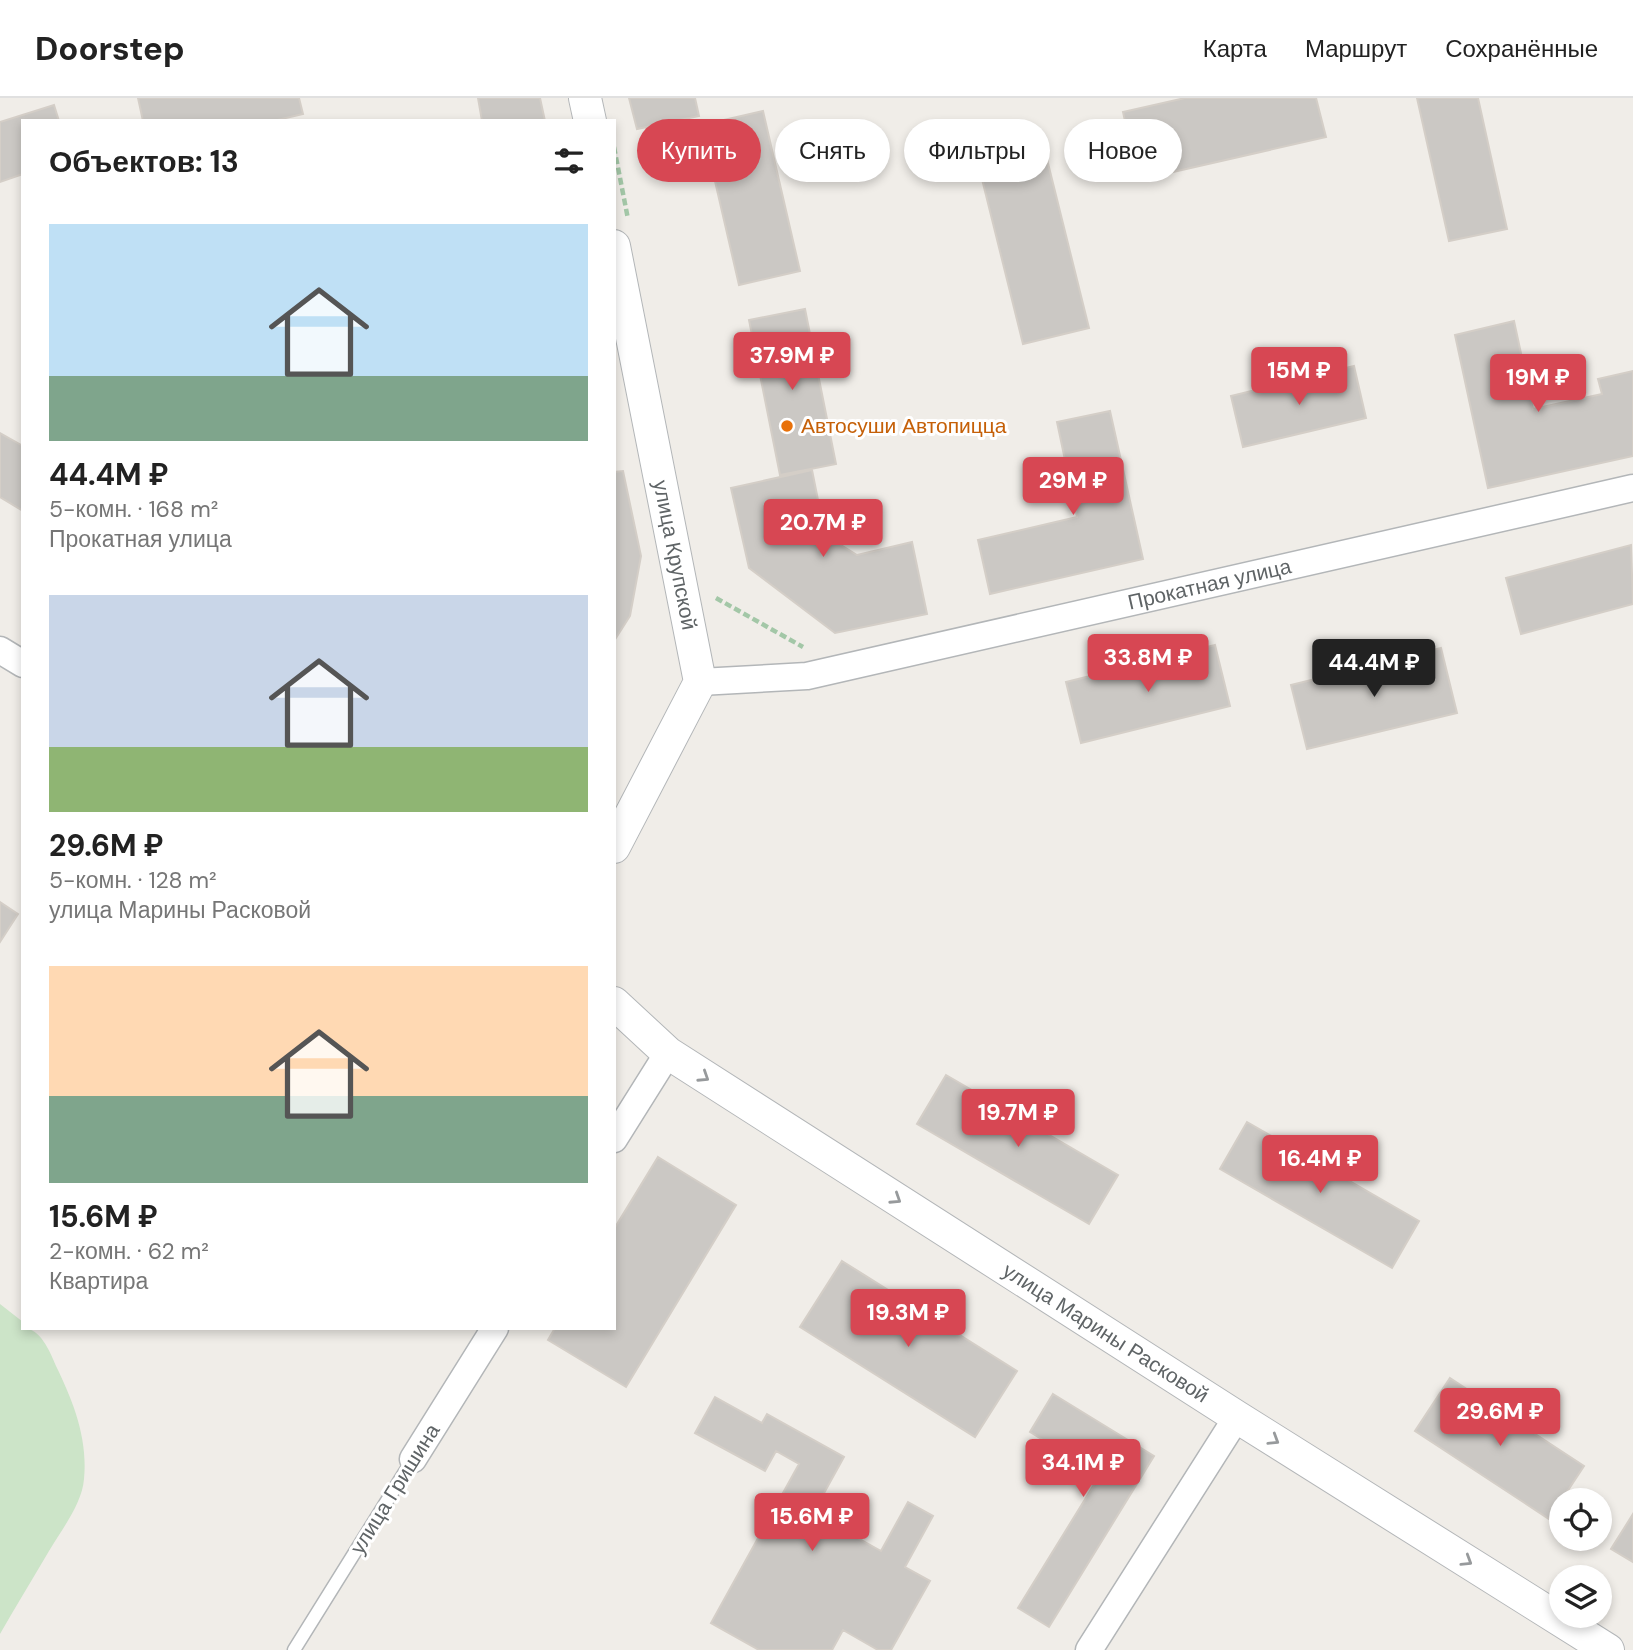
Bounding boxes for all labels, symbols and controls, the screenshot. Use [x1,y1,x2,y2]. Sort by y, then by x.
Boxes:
text: Doorstep [35,27,185,70]
text: Карта [1203,33,1267,64]
text: Маршрут [1305,33,1407,64]
text: Сохранённые [1445,33,1598,64]
chip: Купить [637,119,761,182]
chip: Снять [775,119,890,182]
chip: Фильтры [904,119,1050,182]
chip: Новое [1064,119,1182,182]
text: Объектов: 13 [49,142,239,181]
icon: filters [550,142,588,180]
icon: home [256,269,382,395]
pin: 37.9M ₽ [727,332,857,392]
text: 37.9M ₽ [749,340,835,370]
pin: 15M ₽ [1250,348,1348,407]
pin: 19M ₽ [1489,354,1587,414]
text: 15M ₽ [1267,355,1331,385]
text: 19M ₽ [1506,362,1570,392]
place label: Автосуши Автопицца [801,412,1007,440]
marker: Автосуши Автопицца [779,418,795,434]
text: 44.4M ₽ [49,455,168,494]
pin: 29M ₽ [1024,458,1122,517]
text: 29M ₽ [1039,465,1107,495]
street label: улица Крупской [646,478,703,632]
text: 5-комн. · 168 m² [49,494,218,524]
pin: 20.7M ₽ [758,500,888,559]
text: 20.7M ₽ [780,507,866,537]
text: Прокатная улица [49,524,232,554]
street label: Прокатная улица [1125,552,1294,617]
pin: 33.8M ₽ [1083,634,1213,694]
icon: home [256,640,382,766]
pin: 44.4M ₽ [1309,640,1439,699]
text: 33.8M ₽ [1104,642,1192,672]
text: 44.4M ₽ [1328,647,1420,677]
text: 29.6M ₽ [49,826,163,865]
text: 5-комн. · 128 m² [49,865,217,895]
text: улица Марины Расковой [49,895,311,925]
icon: home [256,1011,382,1137]
one-way arrow [697,1068,710,1081]
pin: 19.7M ₽ [953,1090,1083,1149]
text: 19.7M ₽ [978,1097,1058,1127]
pin: 16.4M ₽ [1255,1136,1385,1195]
text: 16.4M ₽ [1278,1143,1362,1173]
one-way arrow [888,1191,901,1204]
text: 15.6M ₽ [49,1197,158,1236]
text: 2-комн. · 62 m² [49,1236,209,1266]
street label: улица Марины Расковой [997,1257,1214,1409]
text: Квартира [49,1266,148,1296]
pin: 19.3M ₽ [843,1290,973,1349]
text: 19.3M ₽ [867,1297,949,1327]
pin: 29.6M ₽ [1435,1388,1565,1448]
text: 29.6M ₽ [1456,1396,1544,1426]
street label: улица Гришина [344,1418,446,1560]
one-way arrow [1266,1432,1279,1445]
pin: 34.1M ₽ [1018,1440,1148,1499]
text: 34.1M ₽ [1041,1447,1125,1477]
map controls [1549,1488,1612,1628]
button: locate [1549,1488,1612,1551]
pin: 15.6M ₽ [747,1494,877,1553]
text: 15.6M ₽ [770,1501,854,1531]
one-way arrow [1459,1553,1472,1566]
button: layers [1549,1565,1612,1628]

